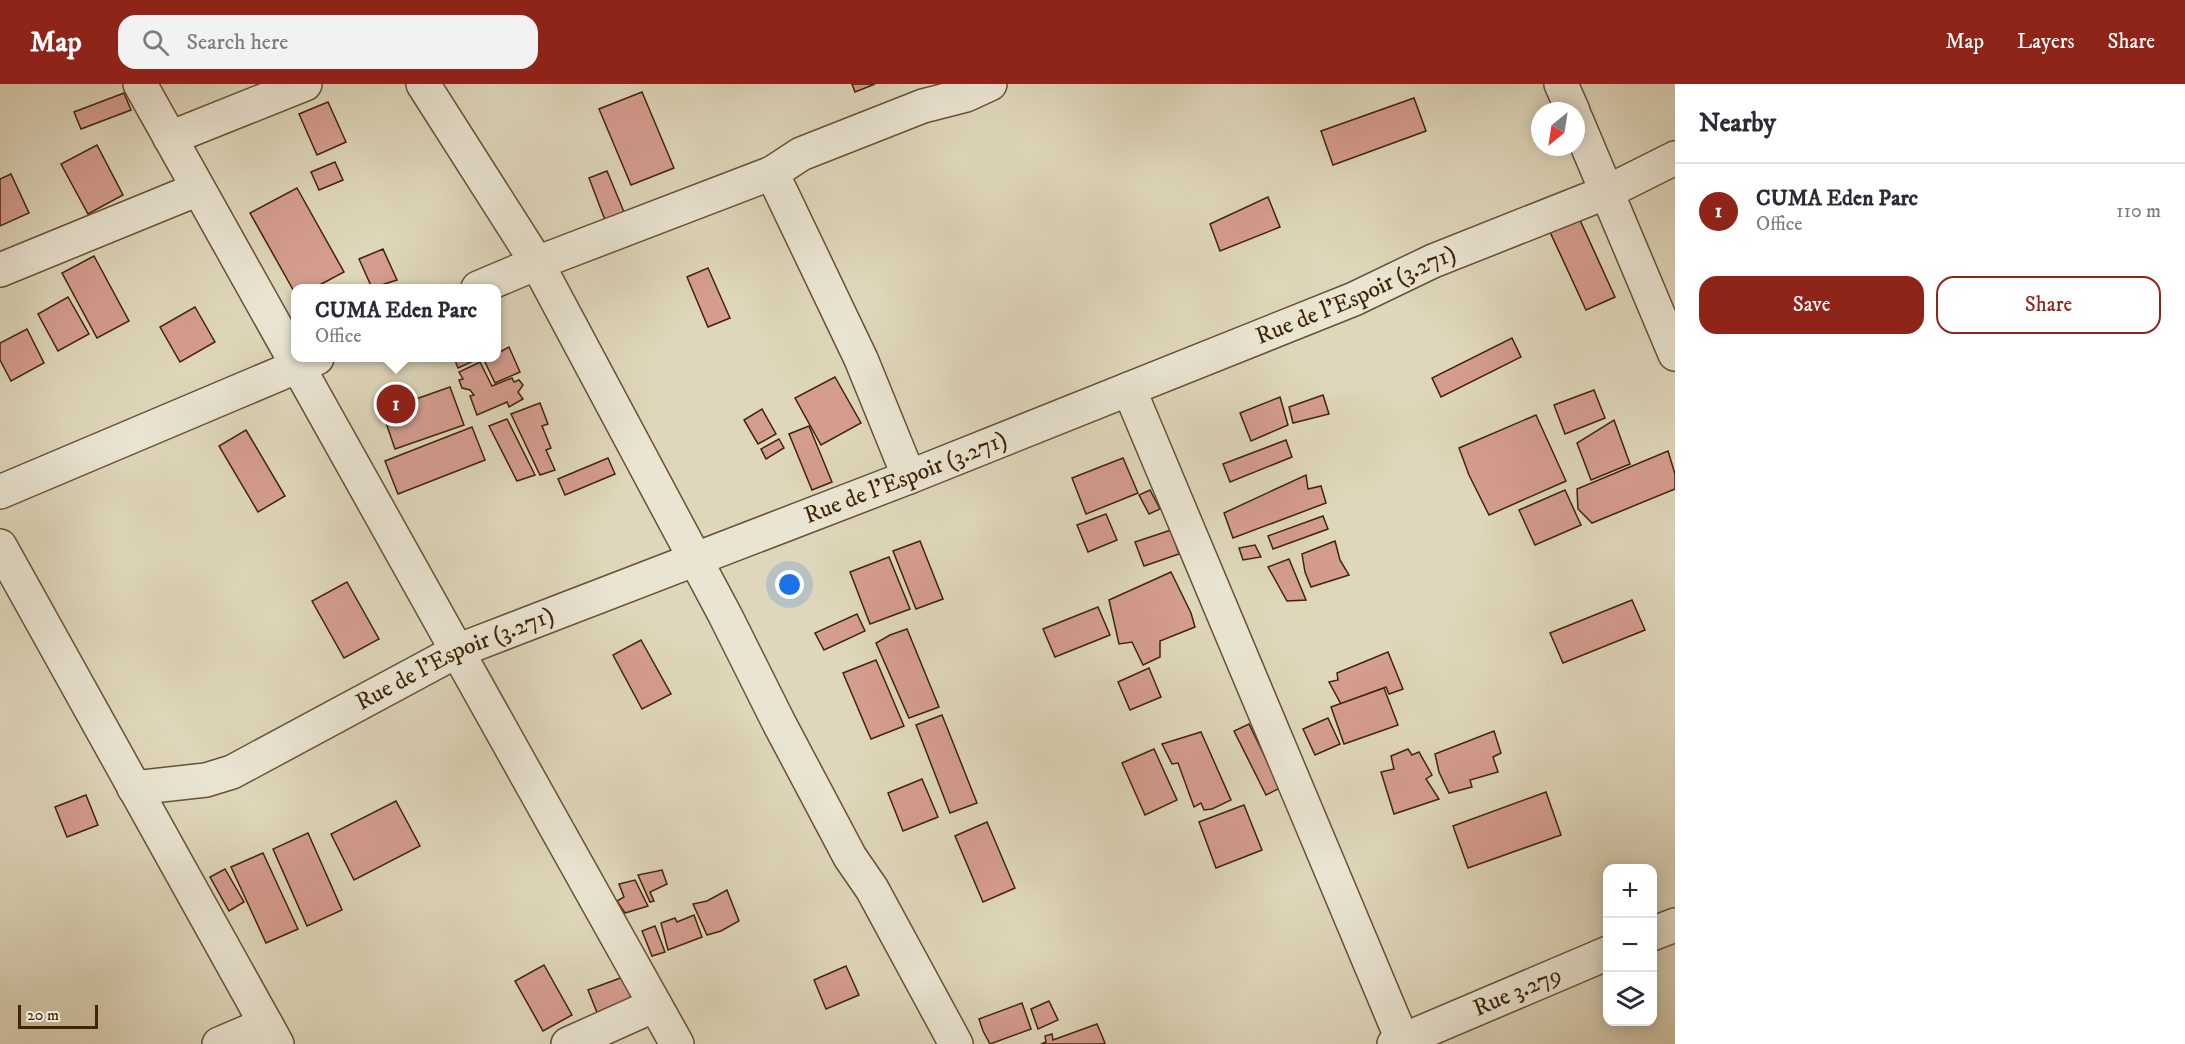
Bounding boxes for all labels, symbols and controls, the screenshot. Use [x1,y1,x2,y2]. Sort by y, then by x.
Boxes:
search box [118,15,538,69]
text: Map [30,25,82,60]
icon: search [139,26,172,59]
text: Search here [187,29,288,56]
text: Map [1945,29,1984,55]
text: Layers [2017,29,2075,55]
text: Share [2108,29,2155,55]
north arrow [1531,102,1585,156]
text: Nearby [1699,107,1776,140]
text: CUMA Eden Parc [1756,185,1918,212]
text: 1 [1715,199,1722,224]
text: 110 m [2116,199,2161,224]
text: Office [1756,212,1803,237]
street label: Rue de l'Espoir (3.271) [1251,238,1460,352]
button: Save [1699,276,1924,334]
button: Share [1936,276,2161,334]
popup [291,284,501,362]
text: CUMA Eden Parc [315,297,477,324]
text: Office [315,324,362,349]
pin: 1 [376,382,416,426]
street label: Rue de l'Espoir (3.271) [800,424,1011,531]
your location [775,570,804,599]
street label: Rue de l'Espoir (3.271) [351,600,558,718]
map controls [1603,864,1657,1026]
button: + [1603,864,1657,918]
button: − [1603,918,1657,972]
street label: Rue 3.279 [1469,960,1566,1024]
button: layers [1603,972,1657,1026]
scale bar [18,1002,98,1030]
text: 20 m [27,1005,59,1025]

